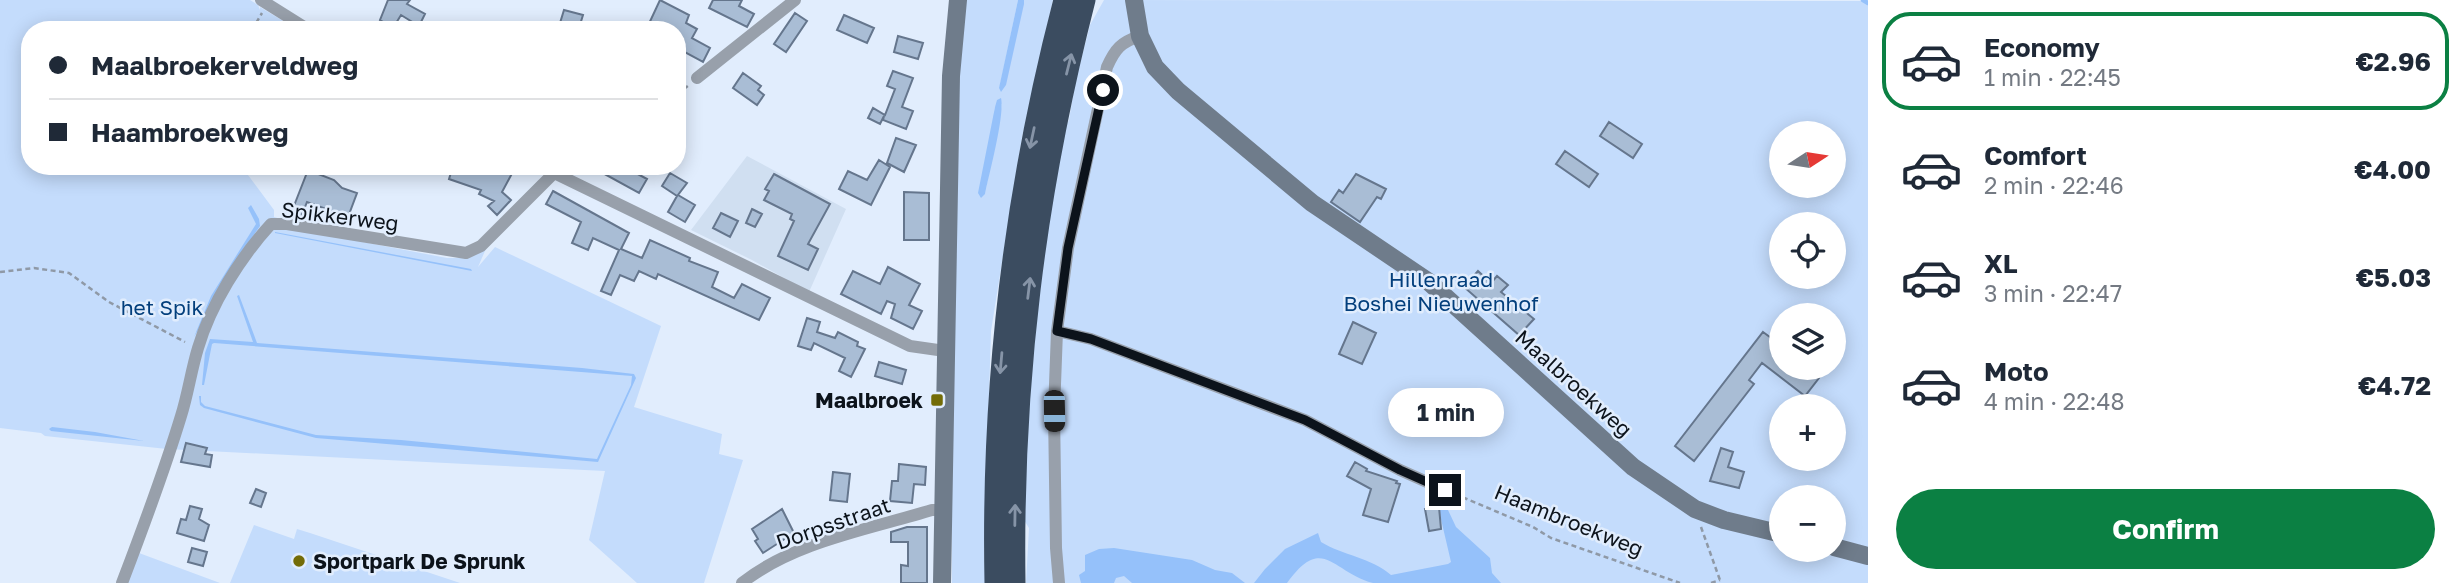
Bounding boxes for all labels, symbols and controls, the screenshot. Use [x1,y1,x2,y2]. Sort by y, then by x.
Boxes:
icon: car [1900,30,1963,93]
text: Economy [1984,32,2100,63]
text: €2.96 [2355,46,2431,77]
text: Maalbroekerveldweg [91,50,358,81]
one-way arrow [1063,53,1076,76]
text: 1 min · 22:45 [1984,63,2121,91]
route start [1087,74,1119,106]
text: Haambroekweg [91,117,288,148]
north arrow [1769,121,1846,198]
map controls [1769,121,1846,562]
one-way arrow [1024,126,1038,149]
icon: car [1900,138,1963,201]
text: Comfort [1984,140,2087,171]
text: €4.00 [2354,154,2431,185]
text: 2 min · 22:46 [1984,171,2124,199]
street label: Spikkerweg [280,196,400,236]
button: locate [1769,212,1846,289]
icon: car [1900,246,1963,309]
text: XL [1984,248,2018,279]
text: €5.03 [2356,262,2431,293]
park label: Hillenraad Boshei Nieuwenhof [1343,266,1539,316]
one-way arrow [1022,277,1035,300]
text: 3 min · 22:47 [1984,279,2122,307]
park label: het Spik [121,294,203,320]
button: layers [1769,303,1846,380]
street label: Maalbroekweg [1510,324,1638,442]
one-way arrow [994,352,1007,374]
icon: car [1900,354,1963,417]
text: Moto [1984,356,2049,387]
text: €4.72 [2358,370,2431,401]
place label: Maalbroek [815,387,923,413]
text: 4 min · 22:48 [1984,387,2124,415]
callout: 1 min [1387,388,1503,438]
car [1044,390,1065,432]
marker: Maalbroek [929,392,945,408]
button: + [1769,394,1846,471]
text: 1 min [1417,398,1475,426]
route end [1429,474,1461,506]
street label: Haambroekweg [1491,478,1647,562]
button: − [1769,485,1846,562]
button: Confirm [1896,489,2435,569]
street label: Dorpsstraat [773,491,893,555]
one-way arrow [1008,504,1022,527]
place label: Sportpark De Sprunk [313,548,526,574]
marker: Sportpark De Sprunk [291,553,307,569]

